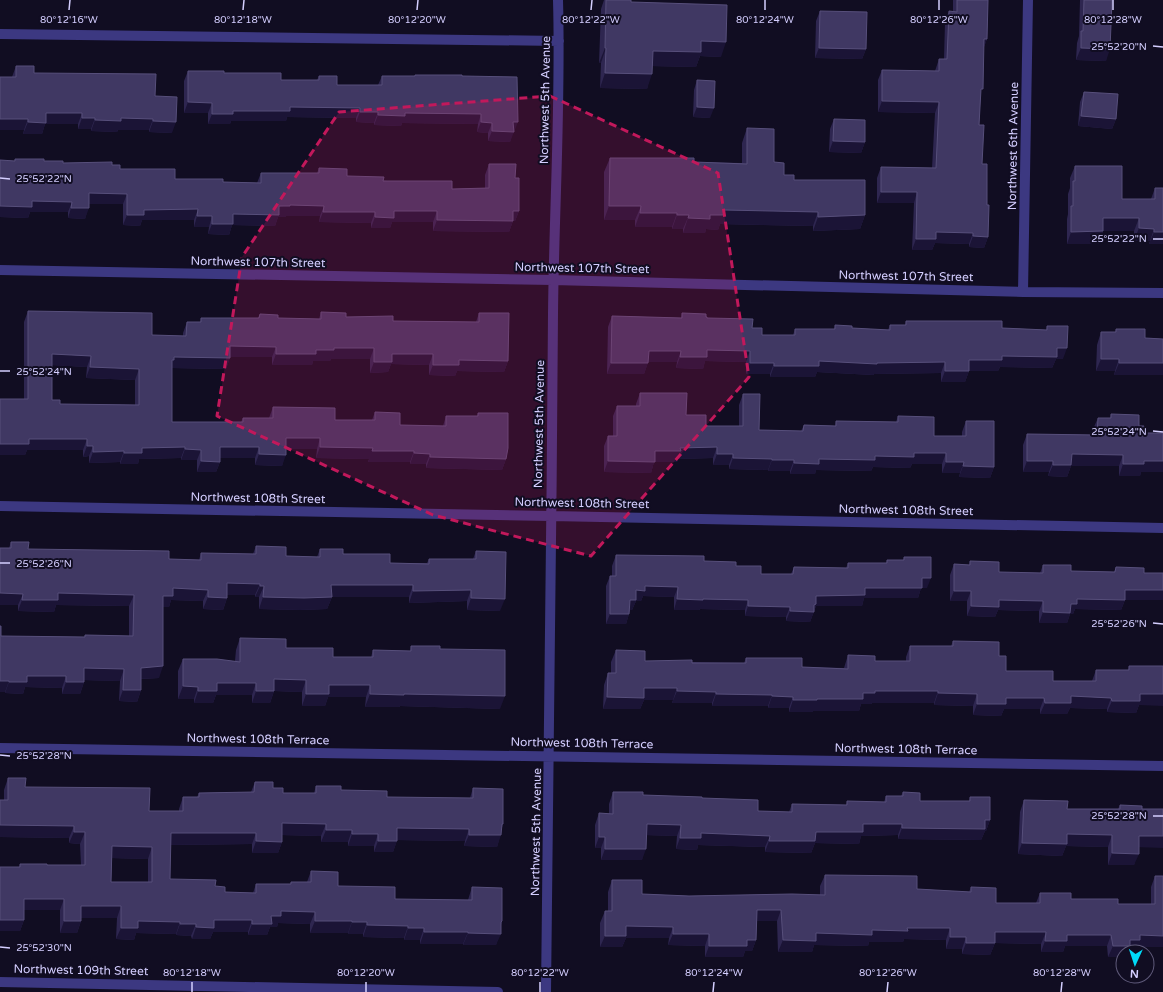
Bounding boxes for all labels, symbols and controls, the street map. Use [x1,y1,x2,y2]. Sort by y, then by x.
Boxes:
text: 80°12'16"W [40,14,98,26]
text: 80°12'18"W [214,14,272,26]
text: 80°12'20"W [388,14,446,26]
text: 80°12'22"W [562,14,620,26]
text: 80°12'24"W [736,14,794,26]
text: 80°12'26"W [910,14,968,26]
text: 80°12'28"W [1084,14,1142,26]
street label: Northwest 5th Avenue [537,36,553,164]
text: 25°52'20"N [1091,41,1147,53]
street label: Northwest 6th Avenue [1005,82,1021,210]
text: 25°52'22"N [16,173,72,185]
text: 25°52'22"N [1091,233,1147,245]
street label: Northwest 107th Street [191,254,326,270]
street label: Northwest 107th Street [515,260,650,276]
street label: Northwest 107th Street [839,268,974,284]
street label: Northwest 5th Avenue [531,360,547,488]
text: 25°52'24"N [16,366,72,378]
text: 25°52'24"N [1091,426,1147,438]
street label: Northwest 108th Street [191,490,326,506]
street label: Northwest 108th Street [515,495,650,511]
street label: Northwest 108th Street [839,502,974,518]
text: 25°52'26"N [16,558,72,570]
text: 25°52'26"N [1091,618,1147,630]
street label: Northwest 108th Terrace [186,731,330,747]
street label: Northwest 108th Terrace [510,735,654,751]
street label: Northwest 108th Terrace [834,741,978,757]
text: 25°52'28"N [16,750,72,762]
street label: Northwest 5th Avenue [528,768,544,896]
text: 25°52'28"N [1091,810,1147,822]
text: 25°52'30"N [16,942,72,954]
north arrow [1115,944,1155,984]
street label: Northwest 109th Street [14,962,149,978]
text: 80°12'18"W [163,967,221,979]
text: 80°12'20"W [337,967,395,979]
text: 80°12'22"W [511,967,569,979]
text: 80°12'24"W [685,967,743,979]
text: 80°12'26"W [859,967,917,979]
text: 80°12'28"W [1033,967,1091,979]
text: N [1130,967,1139,980]

